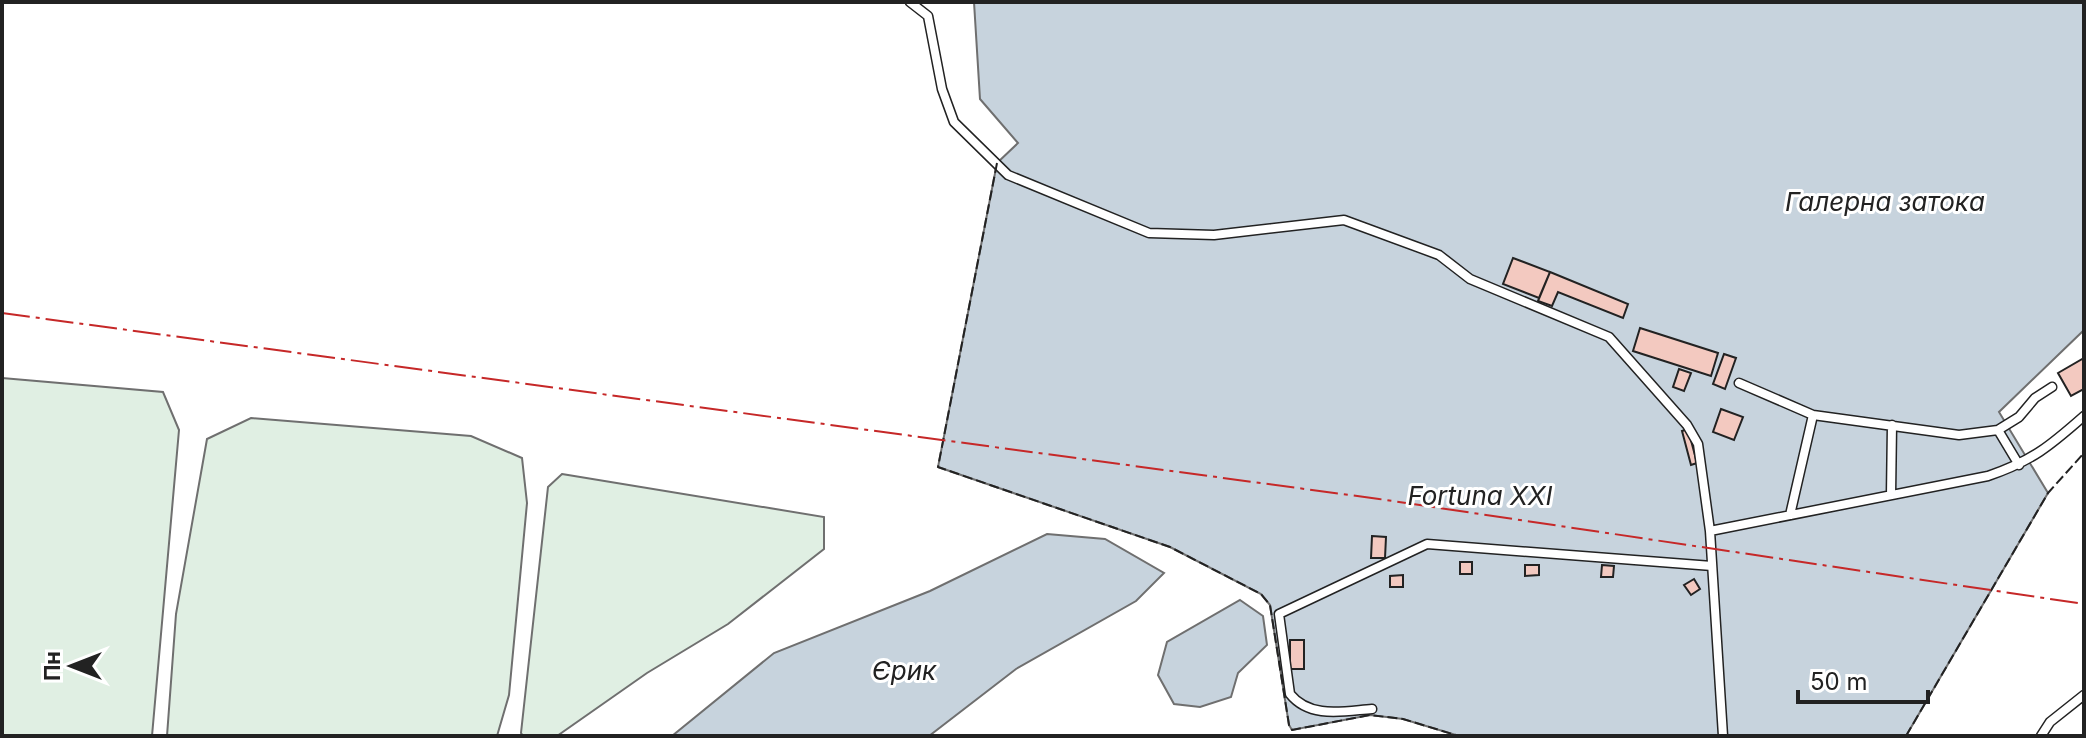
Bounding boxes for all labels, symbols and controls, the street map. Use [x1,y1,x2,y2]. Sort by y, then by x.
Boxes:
water label: Галерна затока [1785,186,1985,217]
water label: Fortuna XXI [1407,480,1553,511]
north arrow [32,626,112,706]
text: Пн [39,651,65,681]
scale bar [1798,654,1928,704]
water label: Єрик [872,655,937,686]
text: 50 m [1810,667,1868,696]

